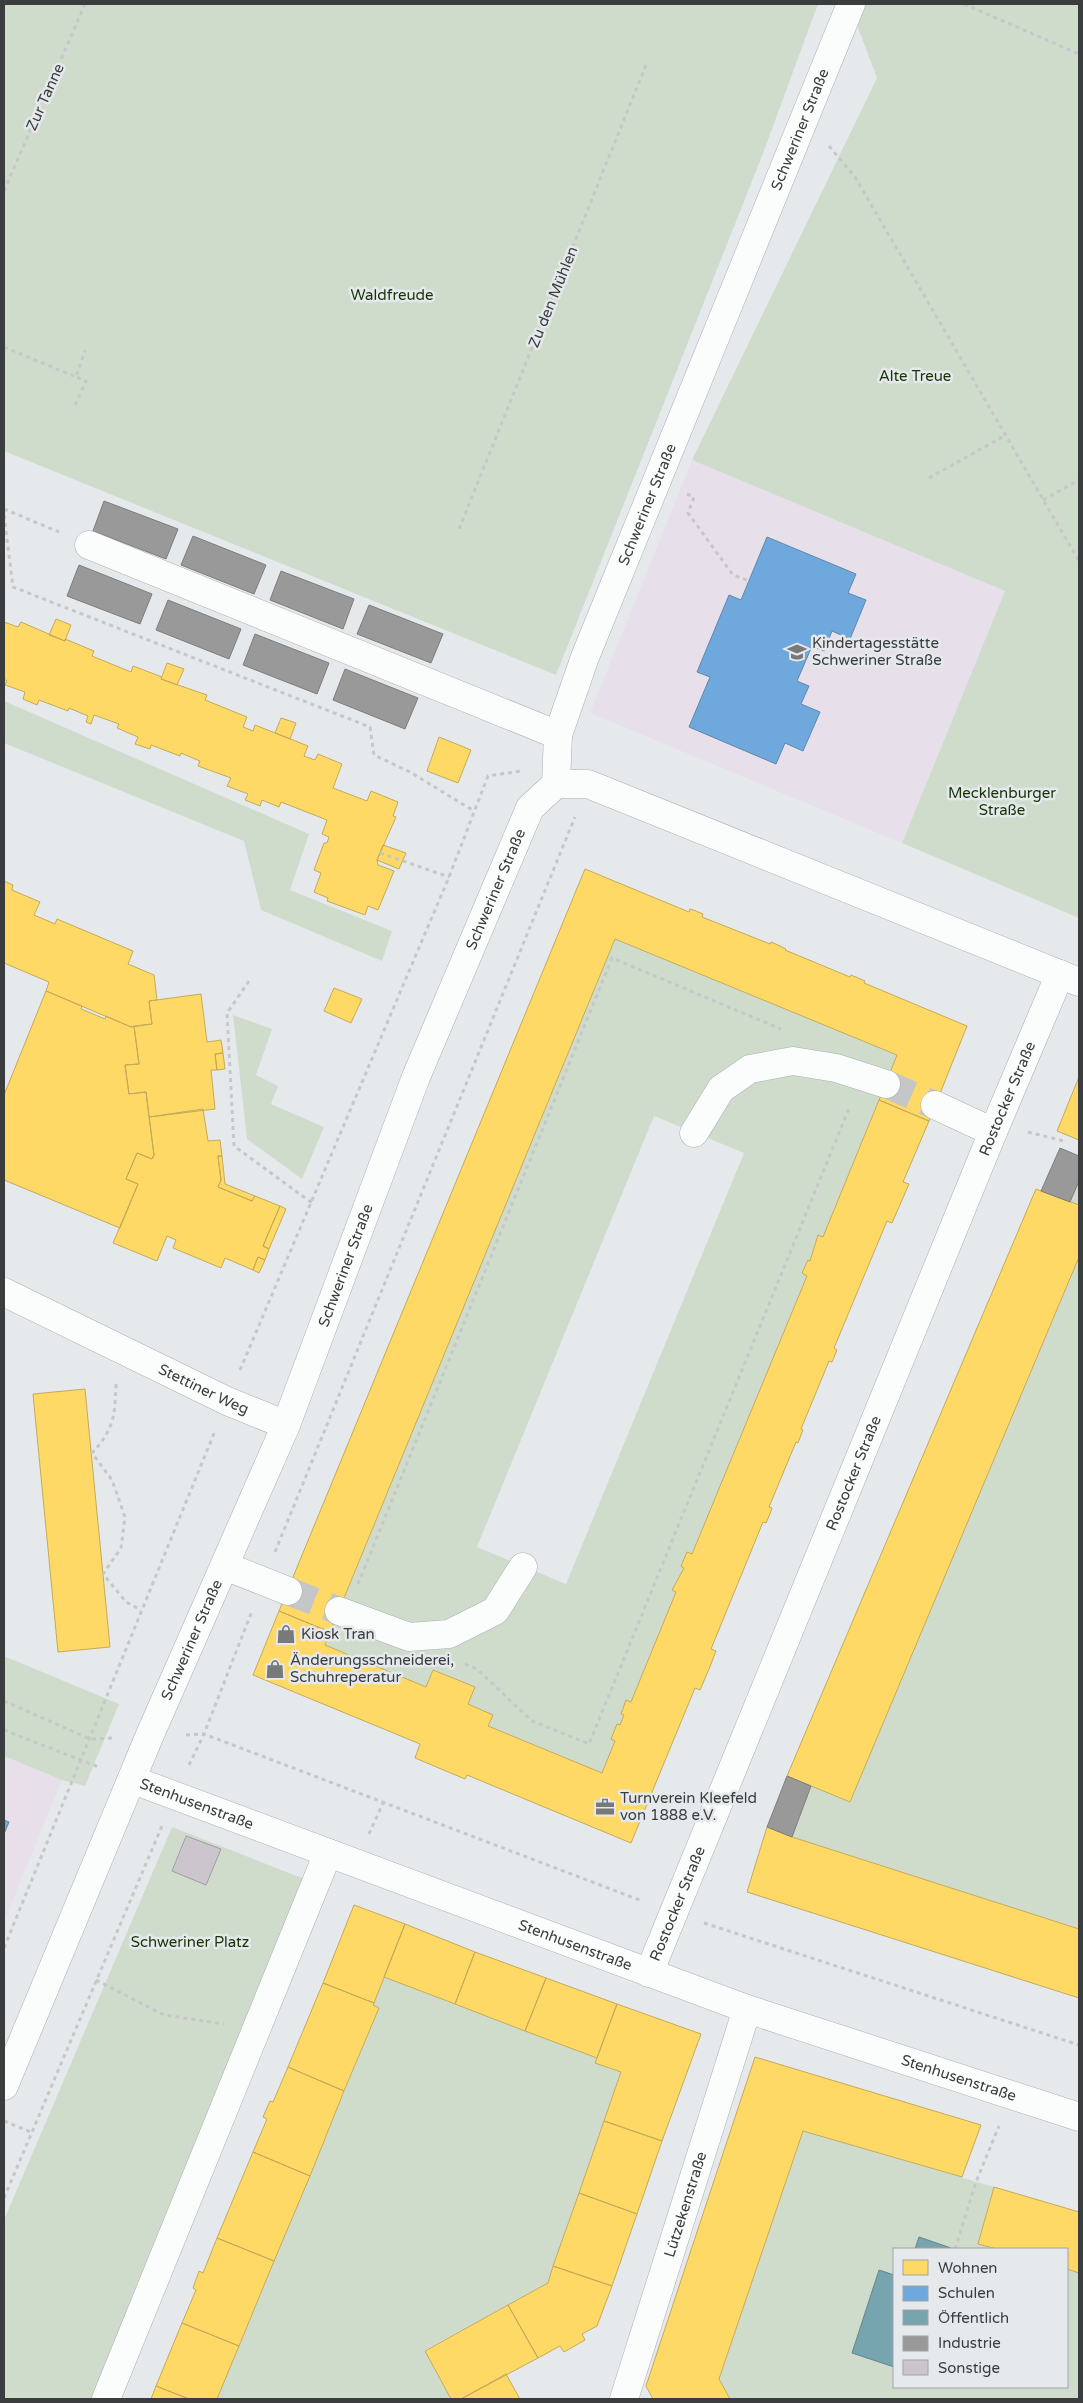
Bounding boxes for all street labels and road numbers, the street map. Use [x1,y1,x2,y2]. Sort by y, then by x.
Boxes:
street label: Zur Tanne [22,61,68,133]
street label: Schweriner Straße [767,66,833,193]
street label: Zu den Mühlen [525,244,581,350]
street label: Schweriner Straße [614,441,680,568]
street label: Schweriner Straße [462,826,529,953]
street label: Rostocker Straße [975,1039,1039,1158]
street label: Schweriner Straße [314,1201,377,1329]
street label: Stettiner Weg [155,1360,252,1418]
street label: Rostocker Straße [822,1413,885,1533]
street label: Schweriner Straße [157,1577,226,1703]
street label: Stenhusenstraße [137,1774,256,1833]
street label: Rostocker Straße [646,1844,709,1964]
street label: Stenhusenstraße [516,1916,635,1974]
street label: Stenhusenstraße [899,2051,1019,2105]
street label: Lützekenstraße [660,2149,710,2260]

